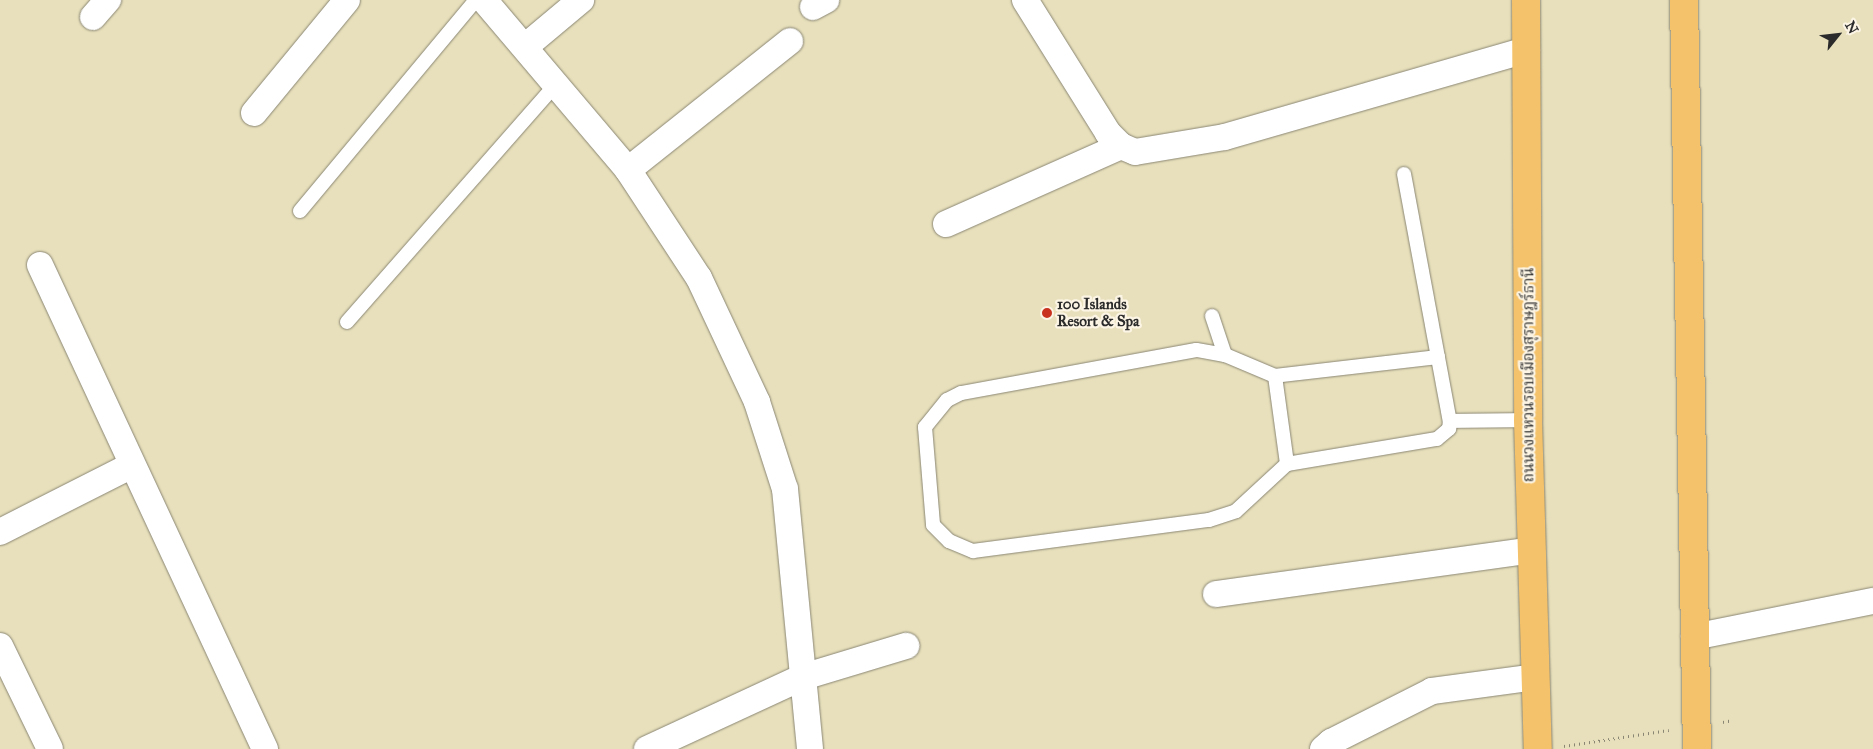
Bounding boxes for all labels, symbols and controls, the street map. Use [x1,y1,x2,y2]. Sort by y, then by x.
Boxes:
north arrow [1813,10,1863,60]
text: N [1841,18,1862,37]
street label: ถนนวงแหวนรอบเมืองสุราษฎร์ธานี [1520,268,1538,482]
place label: 100 Islands Resort & Spa [1057,295,1139,330]
marker: 100 Islands Resort & Spa [1041,307,1053,319]

